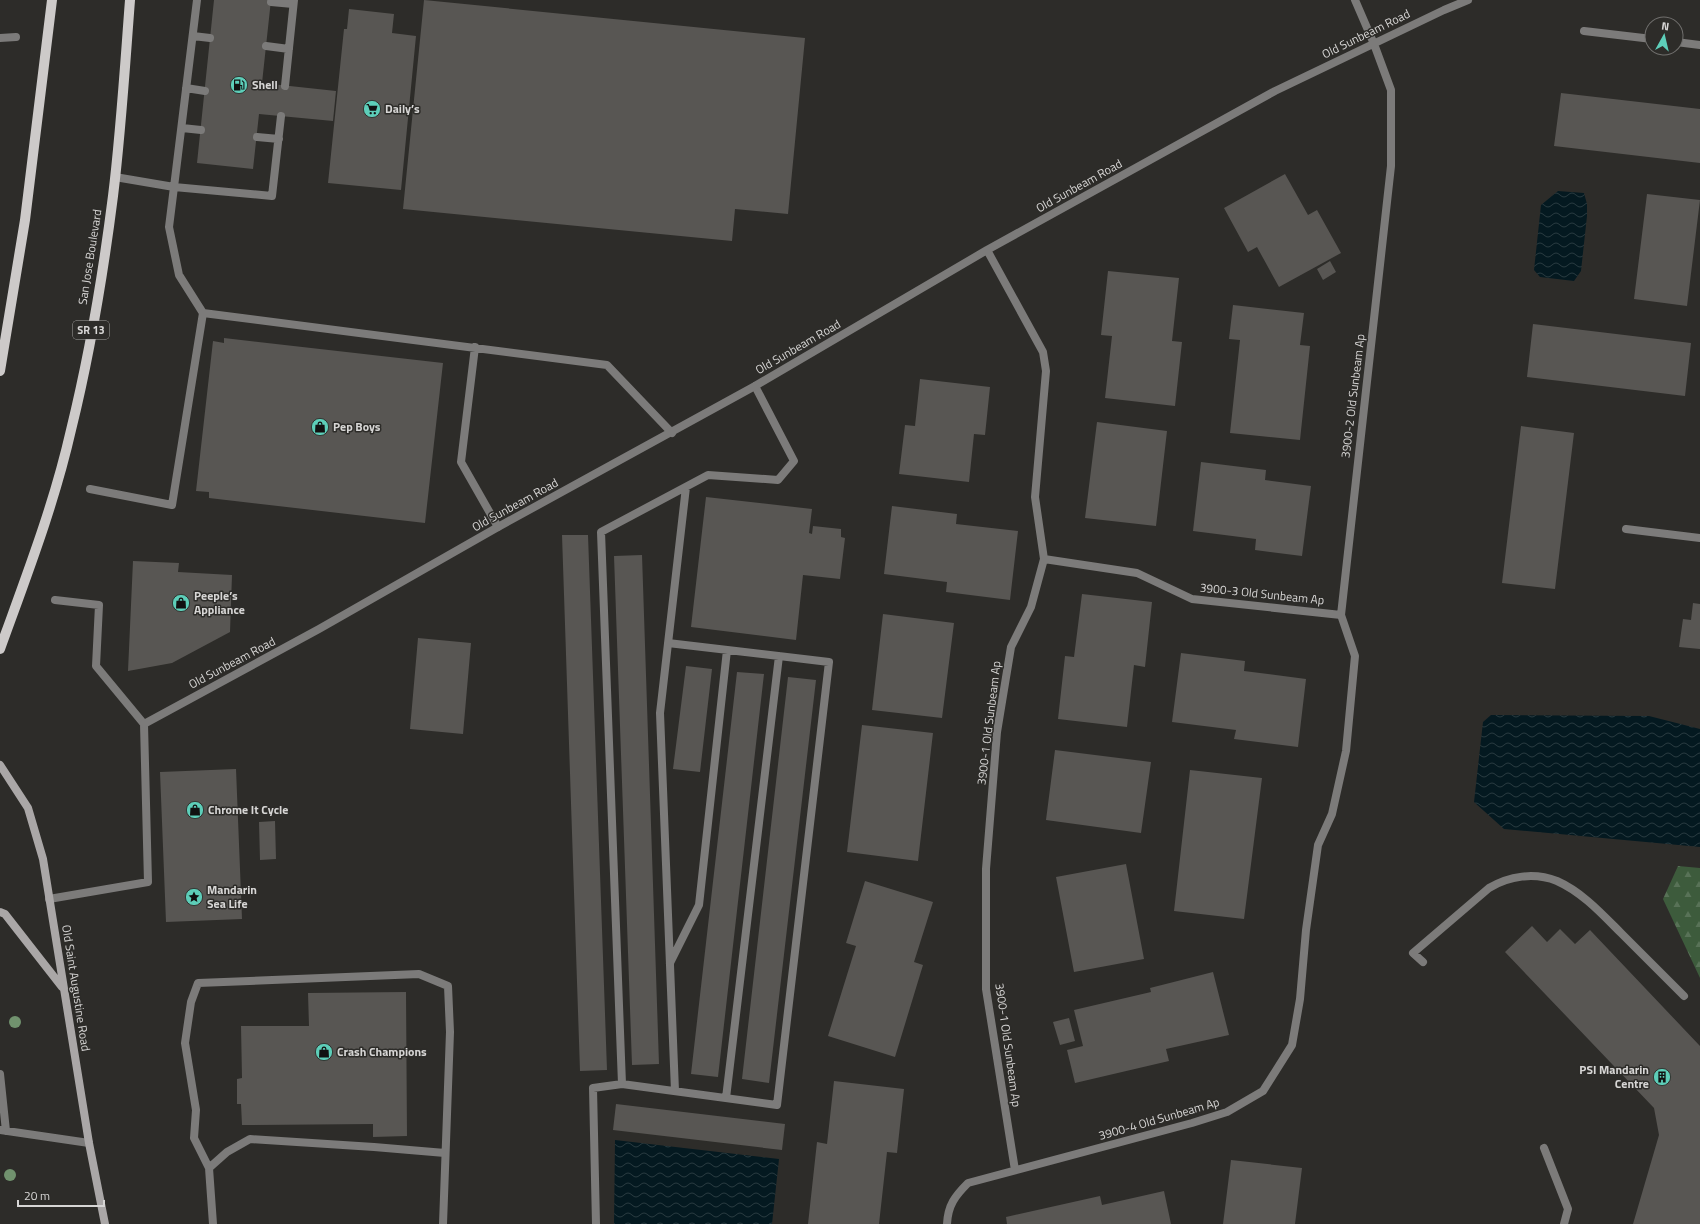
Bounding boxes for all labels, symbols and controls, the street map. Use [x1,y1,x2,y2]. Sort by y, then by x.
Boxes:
street label: Old Sunbeam Road [1318,4,1413,63]
north arrow [1644,16,1684,56]
text: N [1661,18,1670,35]
fuel station icon: Shell [229,75,249,95]
place label: Shell [252,75,278,94]
supermarket icon: Daily’s [362,99,382,119]
place label: Daily’s [385,99,420,118]
street label: Old Sunbeam Road [1032,154,1125,217]
street label: San Jose Boulevard [73,208,106,306]
street label: Old Sunbeam Road [751,314,844,379]
road number: SR 13 [73,321,109,339]
street label: 3900-2 Old Sunbeam Ap [1335,333,1370,459]
shop icon: Pep Boys [310,417,330,437]
place label: Pep Boys [333,417,381,436]
street label: Old Sunbeam Road [468,473,561,536]
street label: 3900-3 Old Sunbeam Ap [1199,578,1325,609]
place label: Peeple’s Appliance [194,586,245,619]
shop icon: Peeple’s Appliance [171,593,191,613]
street label: Old Sunbeam Road [185,632,279,693]
street label: 3900-1 Old Sunbeam Ap [971,660,1006,786]
shop icon: Chrome It Cycle [185,800,205,820]
place label: Chrome It Cycle [208,800,288,819]
place label: Mandarin Sea Life [207,880,257,913]
place icon: Mandarin Sea Life [184,887,204,907]
street label: Old Saint Augustine Road [57,923,96,1052]
street label: 3900-1 Old Sunbeam Ap [990,982,1027,1108]
shop icon: Crash Champions [314,1042,334,1062]
place label: Crash Champions [337,1042,427,1061]
place label: PSI Mandarin Centre [1579,1060,1649,1093]
building icon: PSI Mandarin Centre [1652,1067,1672,1087]
street label: 3900-4 Old Sunbeam Ap [1096,1092,1222,1145]
scale bar [18,1182,104,1208]
text: 20 m [24,1186,50,1205]

